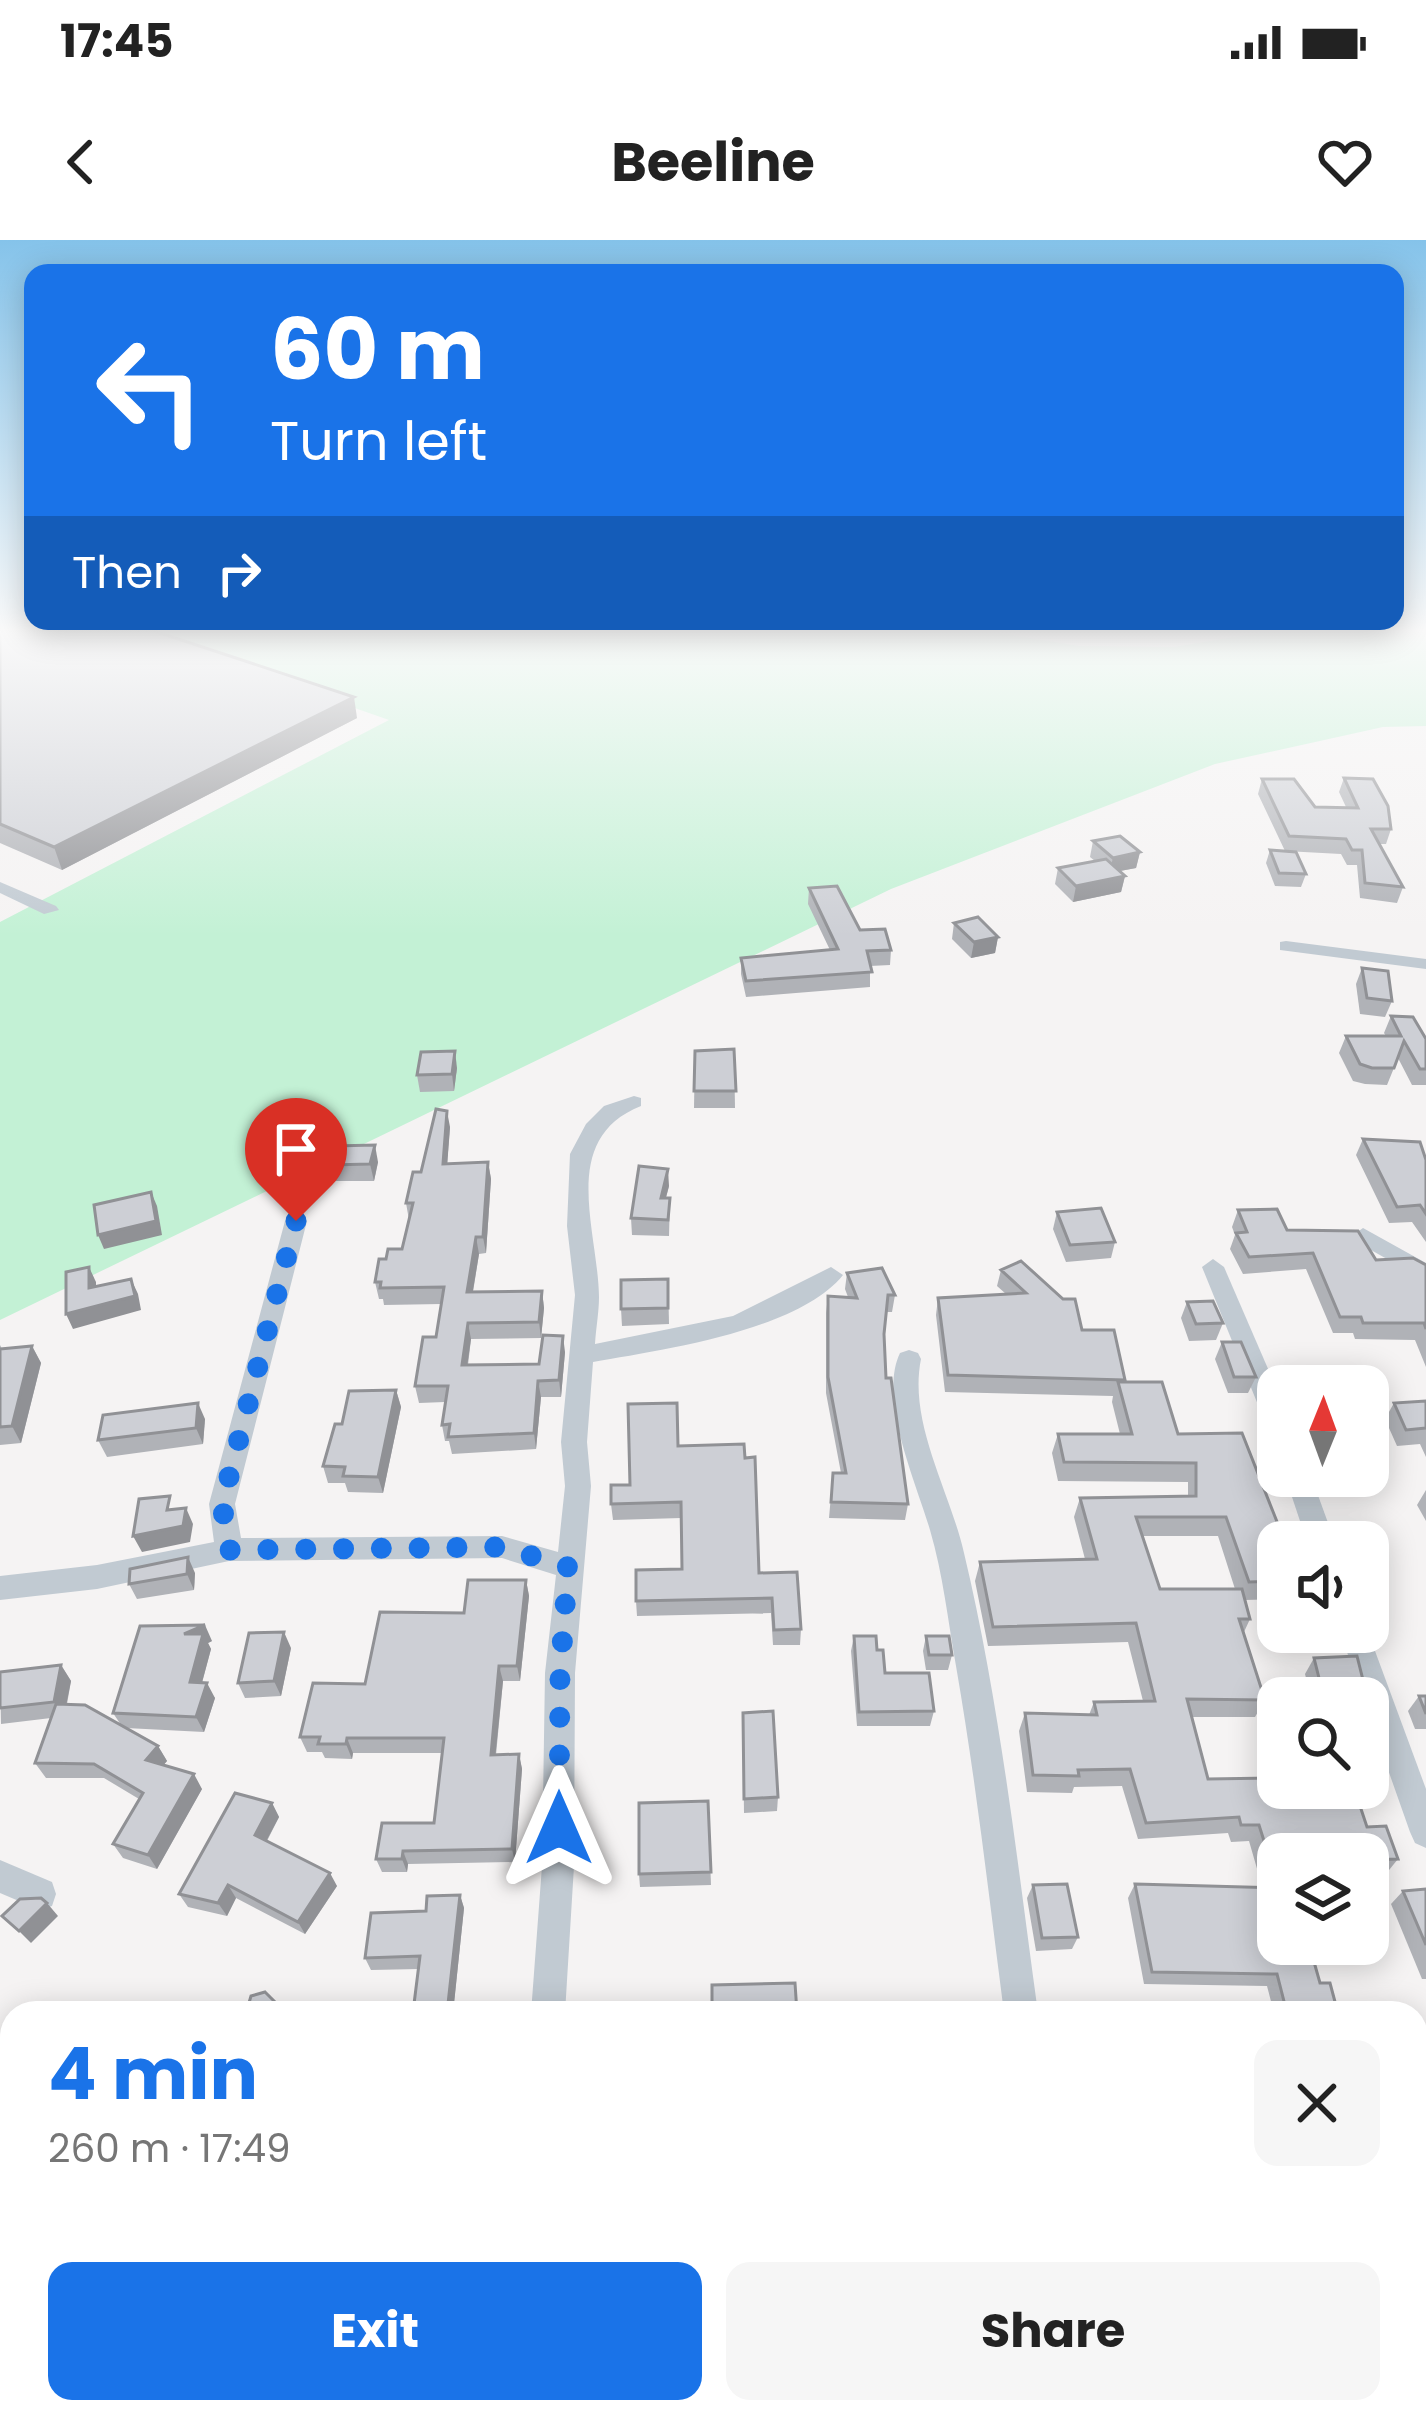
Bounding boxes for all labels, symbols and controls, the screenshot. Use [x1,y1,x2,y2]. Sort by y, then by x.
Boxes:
text: 17:45 [60,10,174,73]
text: Beeline [611,124,815,200]
icon: back [48,129,114,195]
icon: heart [1312,129,1378,195]
text: 60 m [270,291,485,408]
icon: left [72,312,228,468]
text: Turn left [270,403,487,479]
icon: right [206,540,272,606]
text: Then [72,541,182,604]
pin [245,1098,347,1221]
icon: arrive [263,1116,329,1182]
north arrow [1257,1365,1389,1497]
map controls [1257,1365,1389,1965]
button: sound [1257,1521,1389,1653]
button: search [1257,1677,1389,1809]
position arrow [496,1765,622,1891]
button: layers [1257,1833,1389,1965]
text: 4 min [48,2023,258,2124]
button: close [1254,2040,1380,2166]
text: 260 m · 17:49 [48,2121,291,2176]
button: Exit [48,2262,702,2400]
button: Share [726,2262,1380,2400]

